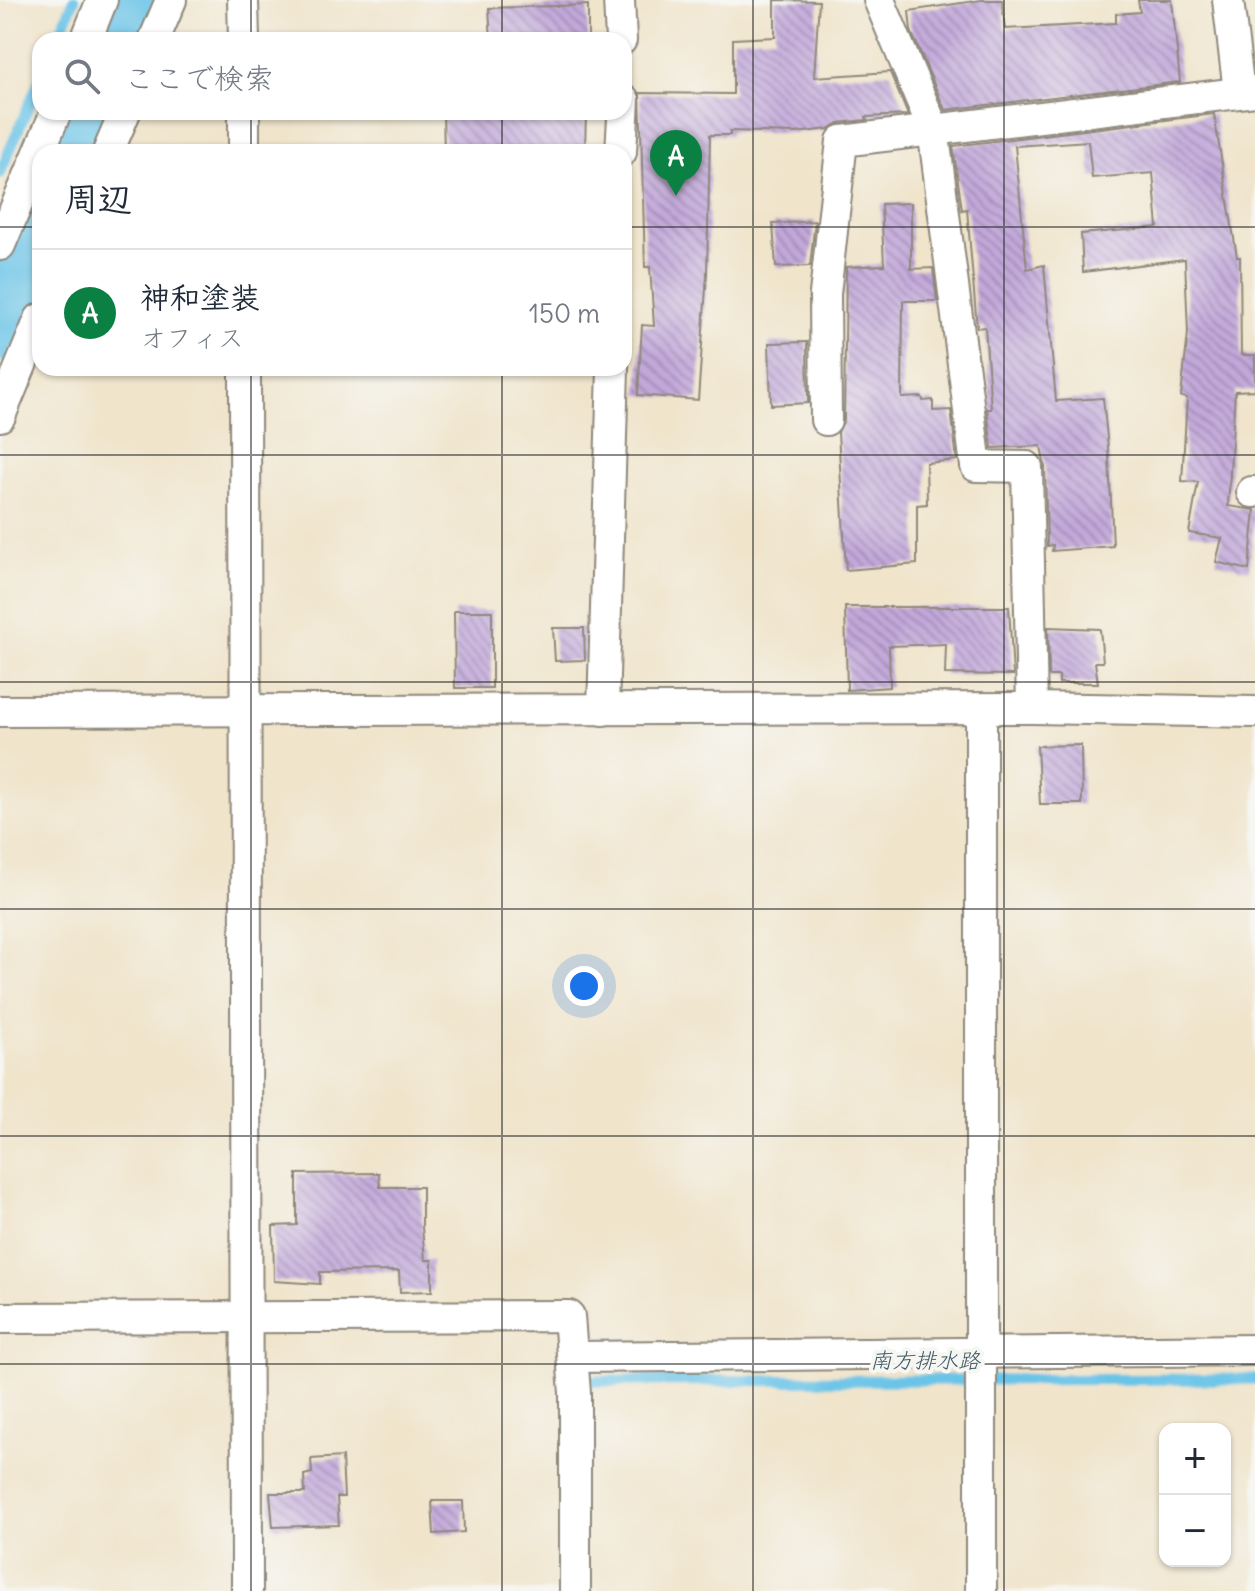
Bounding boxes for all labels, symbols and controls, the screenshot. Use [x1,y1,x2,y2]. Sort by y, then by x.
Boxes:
search box [32,32,632,120]
icon: search [60,54,104,98]
text: ここで検索 [124,59,274,97]
pin: A [650,130,702,196]
text: 周辺 [64,177,132,220]
text: 神和塗装 [140,278,260,316]
text: A [82,297,98,330]
text: 150 m [529,297,600,330]
text: オフィス [140,321,244,354]
your location [564,966,604,1006]
water label: 南方排水路 [870,1346,982,1374]
map controls [1159,1423,1231,1567]
button: + [1159,1423,1231,1495]
button: − [1159,1495,1231,1567]

